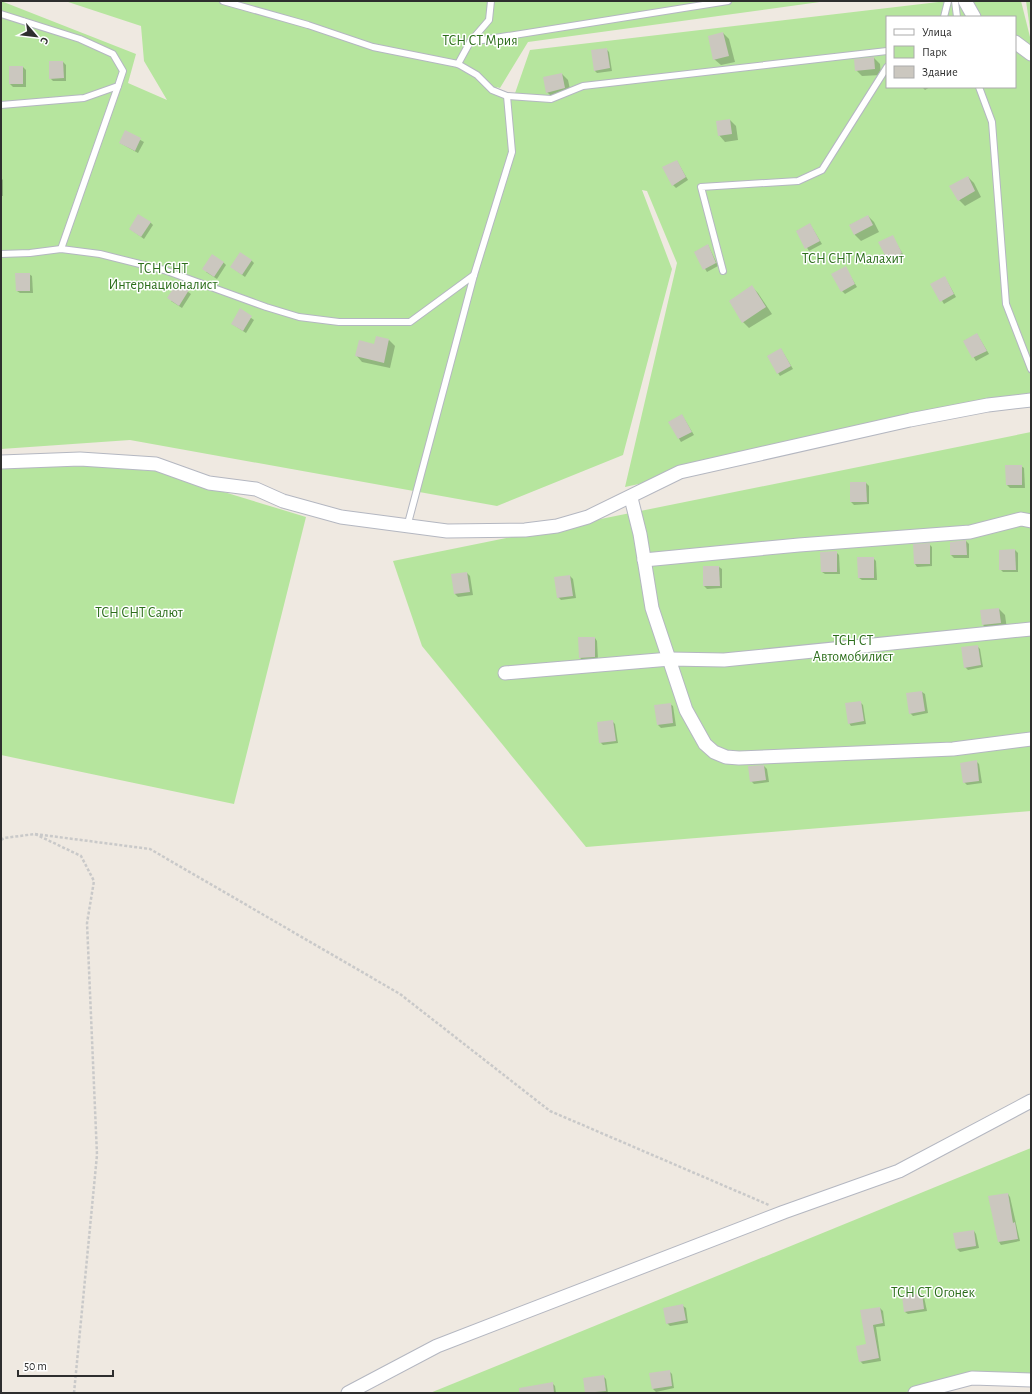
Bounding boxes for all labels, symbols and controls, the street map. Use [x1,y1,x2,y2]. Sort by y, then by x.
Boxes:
north arrow [16,16,56,56]
legend [886,16,1016,88]
text: Улица [922,26,952,38]
park label: ТСН СТ Мрия [442,34,518,48]
text: С [38,35,51,46]
text: Парк [922,46,947,58]
text: Здание [922,66,958,78]
park label: ТСН СНТ Малахит [802,252,905,266]
park label: ТСН СНТ Интернационалист [108,262,218,292]
park label: ТСН СНТ Салют [95,606,184,620]
park label: ТСН СТ Автомобилист [813,634,894,664]
park label: ТСН СТ Огонек [891,1286,976,1300]
scale bar [18,1352,113,1378]
text: 50 m [24,1360,47,1372]

